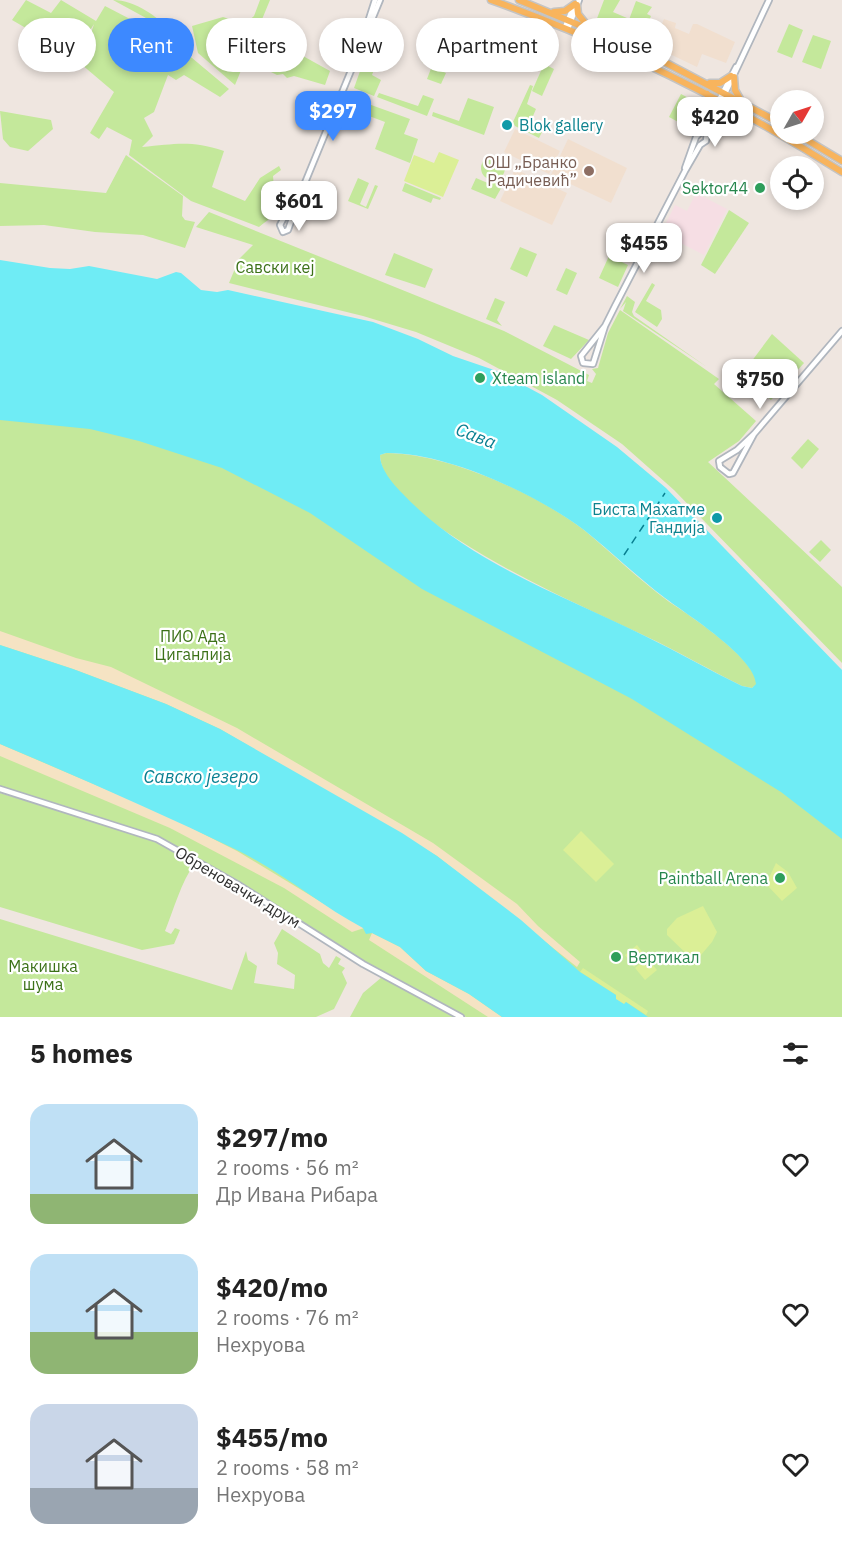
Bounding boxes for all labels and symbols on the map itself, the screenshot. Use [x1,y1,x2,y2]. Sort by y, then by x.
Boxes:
north arrow [770,90,824,144]
pin: $297 [297,91,369,142]
pin: $420 [679,97,751,148]
place label: Blok gallery [519,115,603,135]
marker: Blok gallery [500,118,514,132]
place label: ОШ „Бранко Радичевић” [484,152,577,190]
marker: ОШ „Бранко Радичевић” [582,164,596,178]
place label: Sektor44 [682,178,748,198]
pin: $601 [263,181,335,232]
marker: Sektor44 [753,181,767,195]
pin: $455 [608,223,680,274]
park label: Савски кеј [236,257,314,277]
pin: $750 [724,359,796,410]
place label: Xteam island [492,368,585,388]
marker: Xteam island [473,371,487,385]
water label: Сава [453,417,500,454]
place label: Биста Махатме Гандија [592,499,705,537]
marker: Биста Махатме Гандија [710,511,724,525]
park label: ПИО Ада Циганлија [155,626,232,664]
water label: Савско језеро [144,765,258,788]
street label: Обреновачки друм [172,842,304,932]
place label: Paintball Arena [659,868,768,888]
marker: Paintball Arena [773,871,787,885]
place label: Вертикал [628,947,700,967]
marker: Вертикал [609,950,623,964]
park label: Макишка шума [8,956,78,994]

